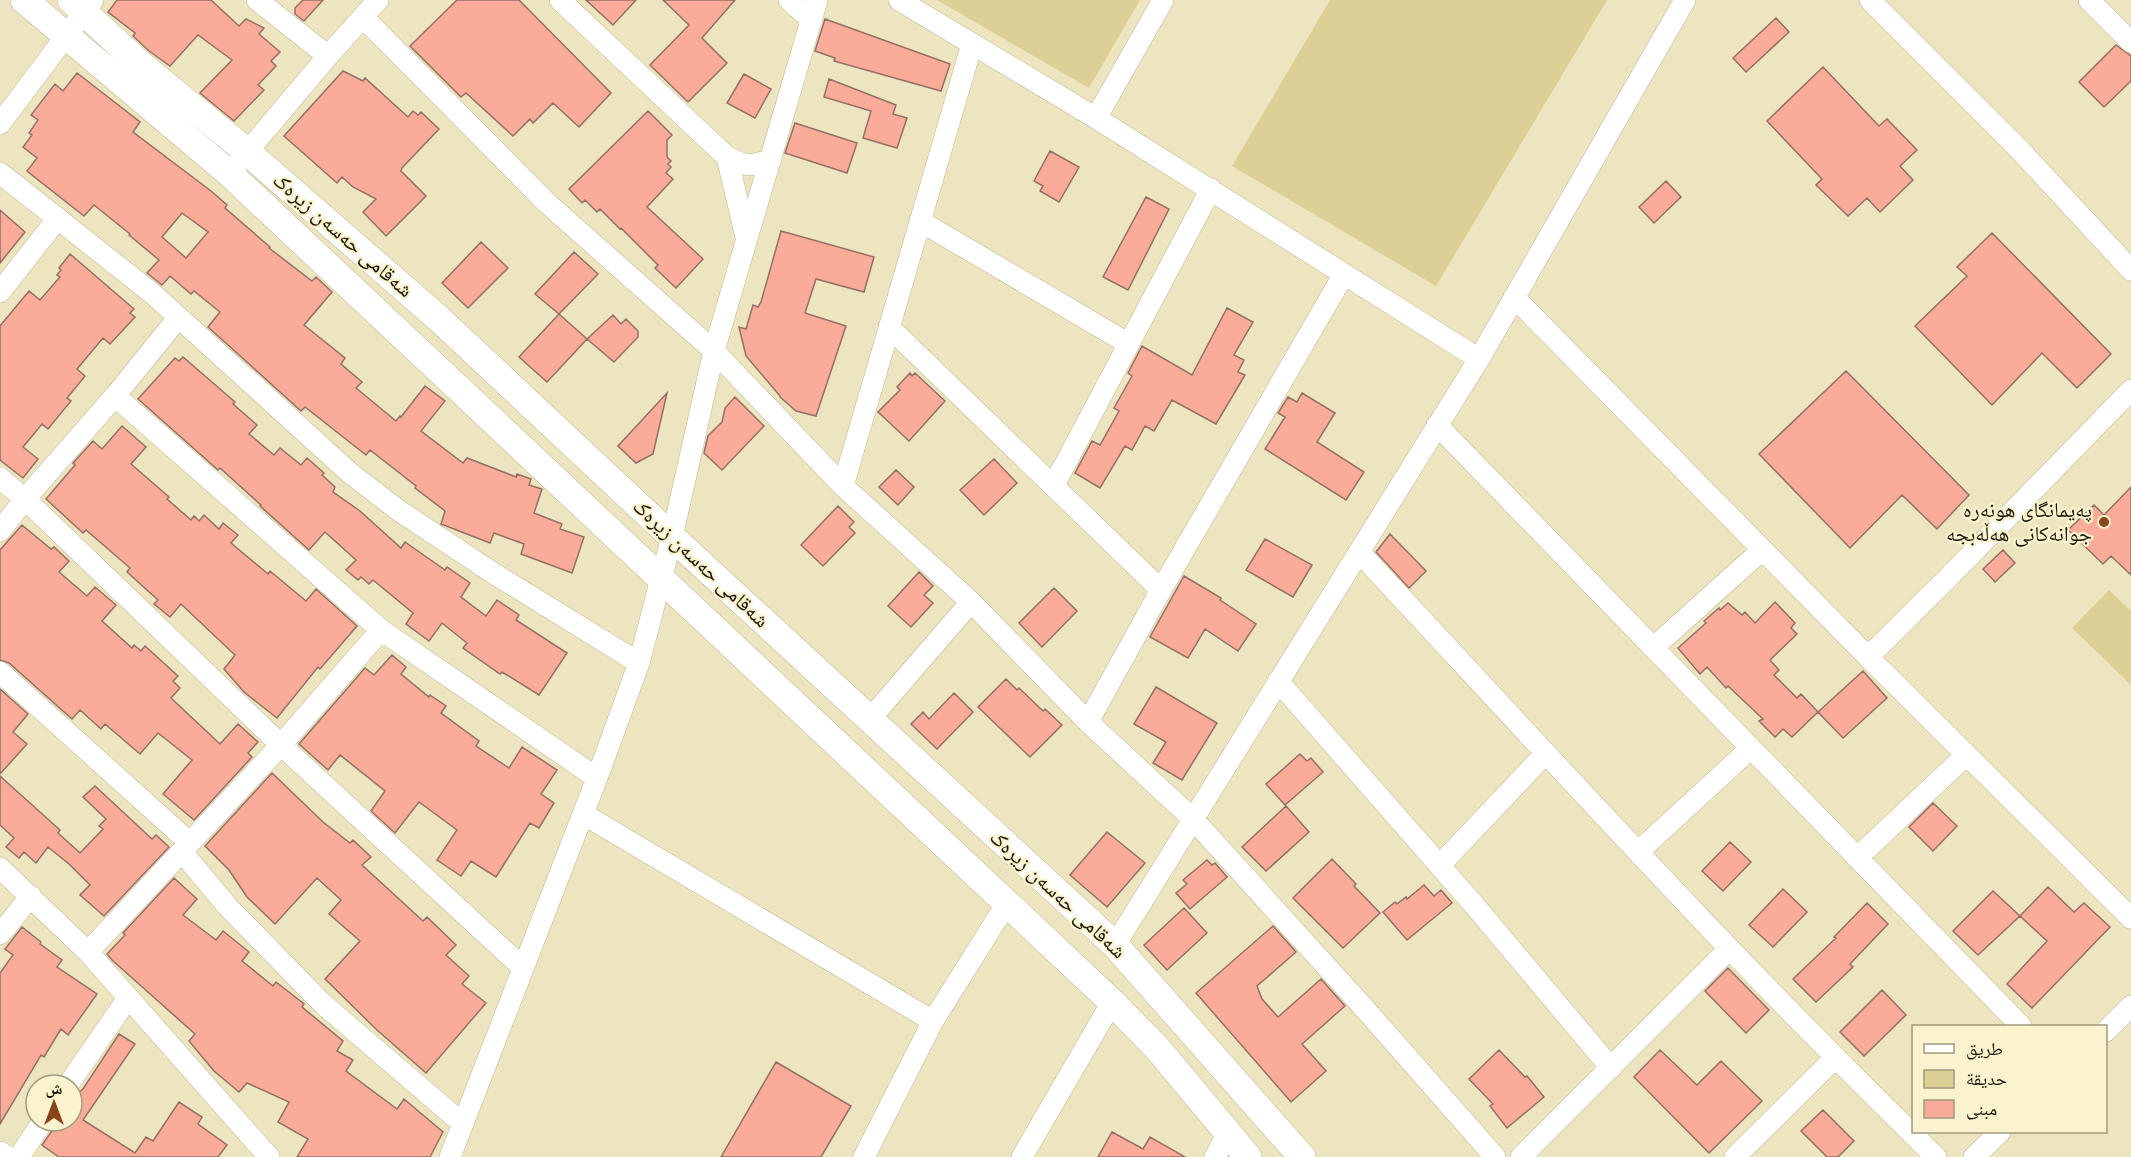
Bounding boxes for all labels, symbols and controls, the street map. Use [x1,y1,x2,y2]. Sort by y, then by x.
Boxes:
street label: شەقامی حەسەن زیرەک [268,167,418,303]
street label: شەقامی حەسەن زیرەک [627,493,775,633]
place label: پەیمانگای هونەرە جوانەکانی هەڵەبجە [1946,497,2092,547]
marker: پەیمانگای هونەرە جوانەکانی هەڵەبجە [2097,515,2111,529]
street label: شەقامی حەسەن زیرەک [984,824,1132,964]
legend [1912,1025,2107,1133]
text: طريق [1966,1038,2003,1060]
text: حديقة [1966,1068,2007,1090]
north arrow [24,1073,84,1133]
text: ش [46,1079,63,1098]
text: مبنى [1966,1098,1997,1120]

